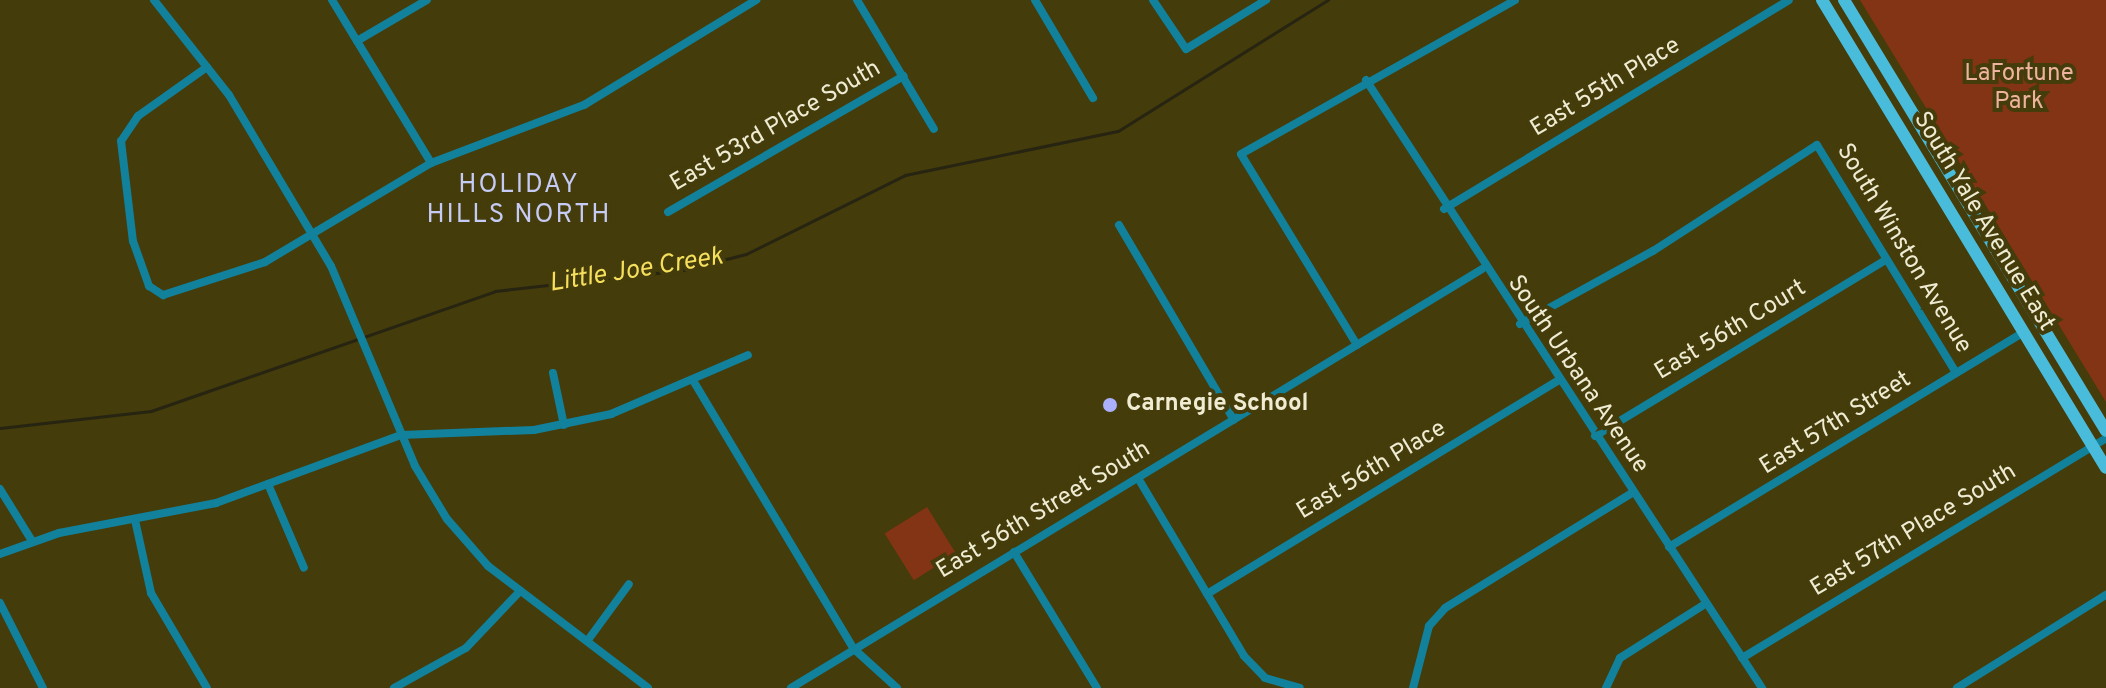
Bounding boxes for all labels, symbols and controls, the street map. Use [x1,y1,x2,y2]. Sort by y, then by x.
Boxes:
street label: East 55th Place [1526,32,1686,144]
street label: East 53rd Place South [666,55,886,199]
park label: LaFortune Park [1964,61,2074,117]
street label: South Yale Avenue East [1906,106,2060,338]
street label: South Winston Avenue [1829,138,1977,360]
district label: HOLIDAY HILLS NORTH [426,170,612,232]
water label: Little Joe Creek [547,242,725,300]
street label: South Urbana Avenue [1500,270,1654,480]
street label: East 56th Court [1650,275,1812,387]
street label: East 57th Street [1755,366,1917,482]
place label: Carnegie School [1126,391,1309,419]
marker: Carnegie School [1101,396,1119,414]
street label: East 56th Place [1292,415,1452,527]
street label: East 56th Street South [932,436,1156,586]
street label: East 57th Place South [1806,458,2022,604]

